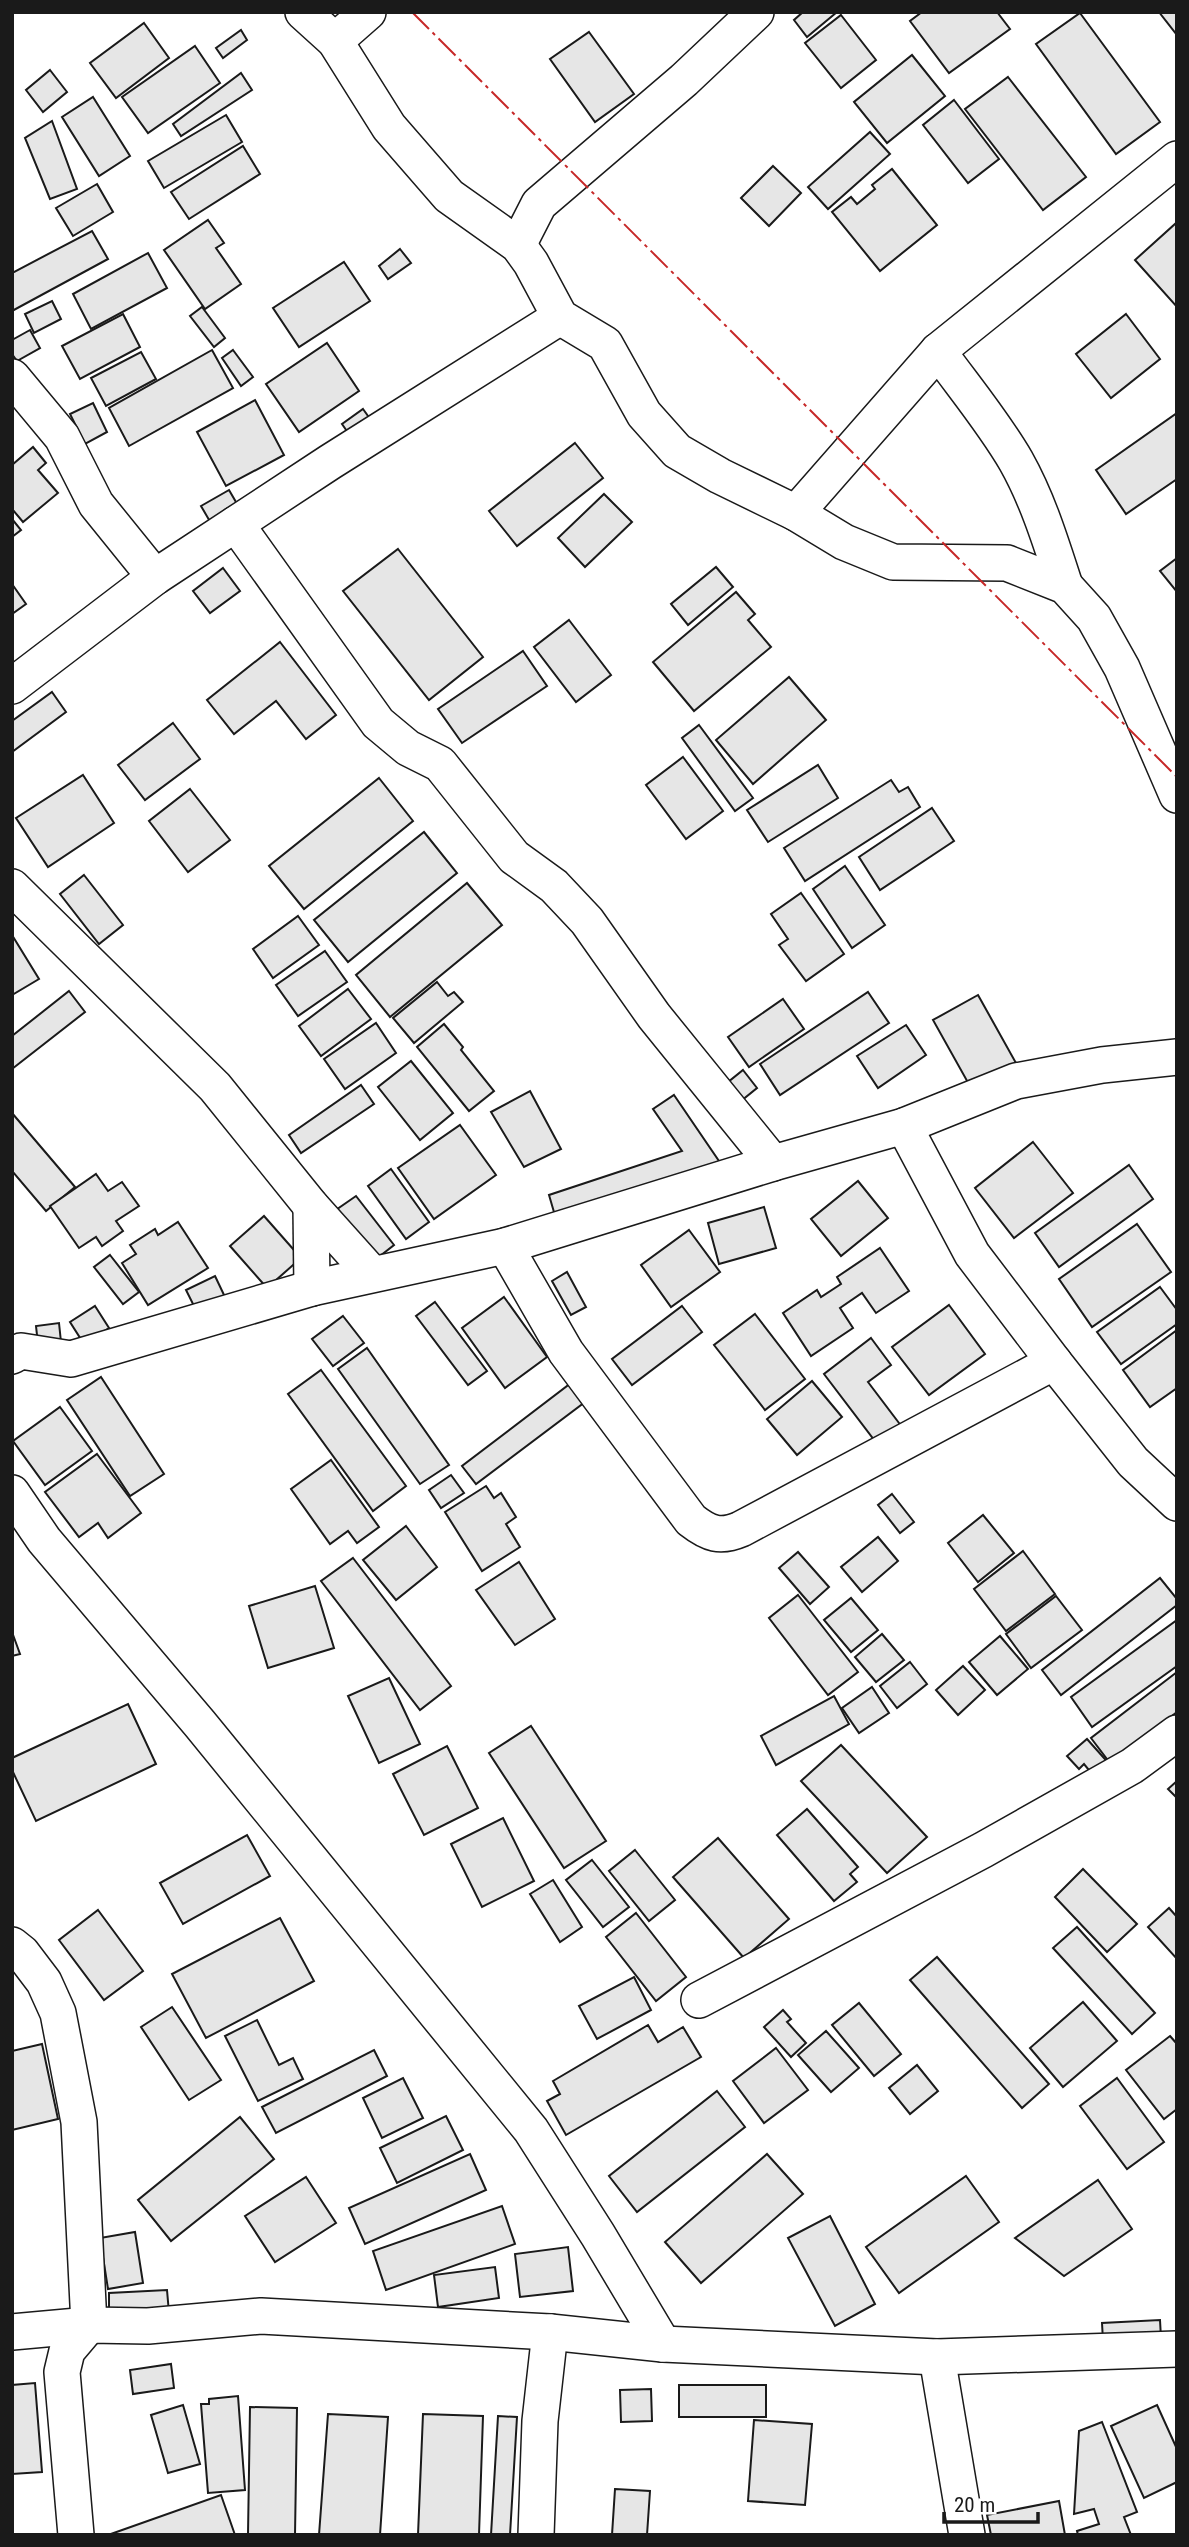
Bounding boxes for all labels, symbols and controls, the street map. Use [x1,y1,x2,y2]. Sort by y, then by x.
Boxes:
scale bar [944,2480,1038,2524]
text: 20 m [954,2493,995,2517]

